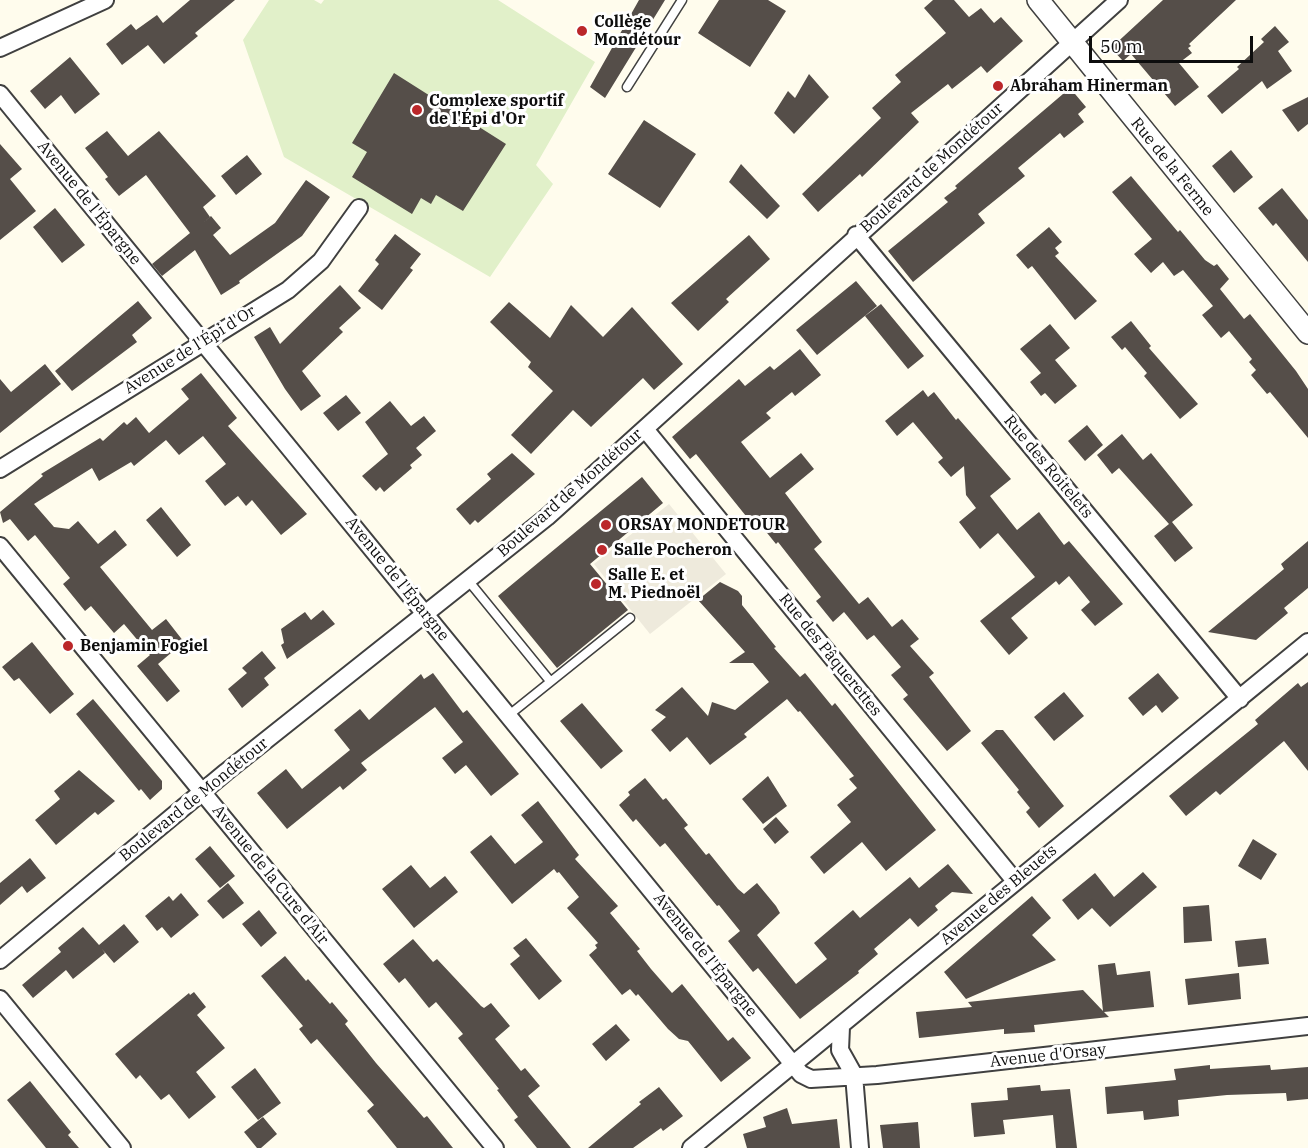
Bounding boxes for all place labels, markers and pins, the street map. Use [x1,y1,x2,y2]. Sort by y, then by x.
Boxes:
place label: Collège Mondétour [594,12,681,50]
marker: Collège Mondétour [575,24,589,38]
place label: Abraham Hinerman [1010,76,1168,96]
marker: Abraham Hinerman [991,79,1005,93]
place label: Complexe sportif de l'Épi d'Or [429,91,564,129]
marker: Complexe sportif de l'Épi d'Or [410,103,424,117]
place label: ORSAY MONDETOUR [618,515,786,535]
marker: ORSAY MONDETOUR [599,518,613,532]
place label: Salle Pocheron [614,540,732,560]
marker: Salle Pocheron [595,543,609,557]
place label: Salle E. et M. Piednoël [608,565,700,603]
marker: Salle E. et M. Piednoël [589,577,603,591]
place label: Benjamin Fogiel [80,636,208,656]
marker: Benjamin Fogiel [61,639,75,653]

